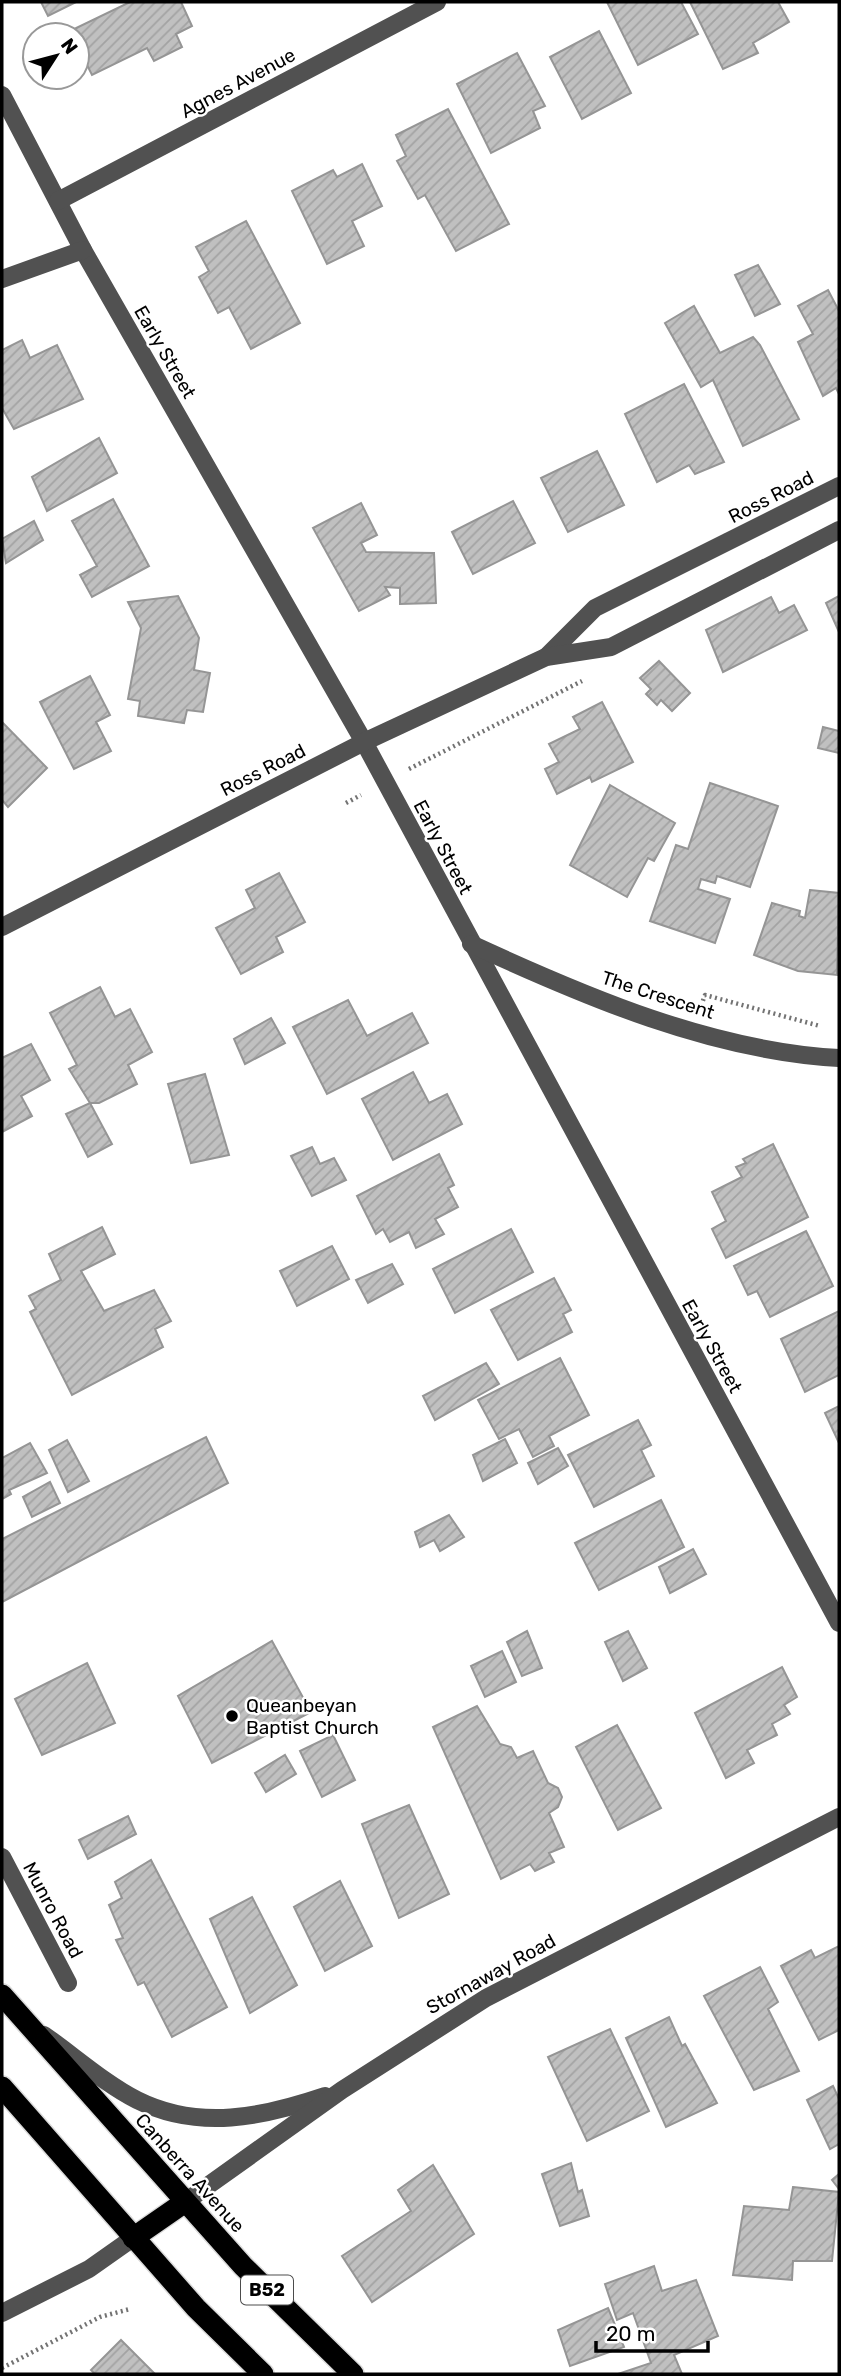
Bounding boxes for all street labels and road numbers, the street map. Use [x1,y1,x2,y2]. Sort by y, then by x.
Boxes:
street label: Agnes Avenue [177,43,299,123]
street label: Early Street [129,301,201,403]
street label: Ross Road [725,466,817,528]
street label: Ross Road [217,739,309,801]
street label: Early Street [409,796,478,899]
street label: The Crescent [599,966,718,1024]
street label: Early Street [677,1295,747,1397]
street label: Munro Road [18,1858,88,1962]
street label: Stornaway Road [422,1929,560,2019]
street label: Canberra Avenue [131,2109,249,2237]
road number: B52 [241,2276,293,2304]

